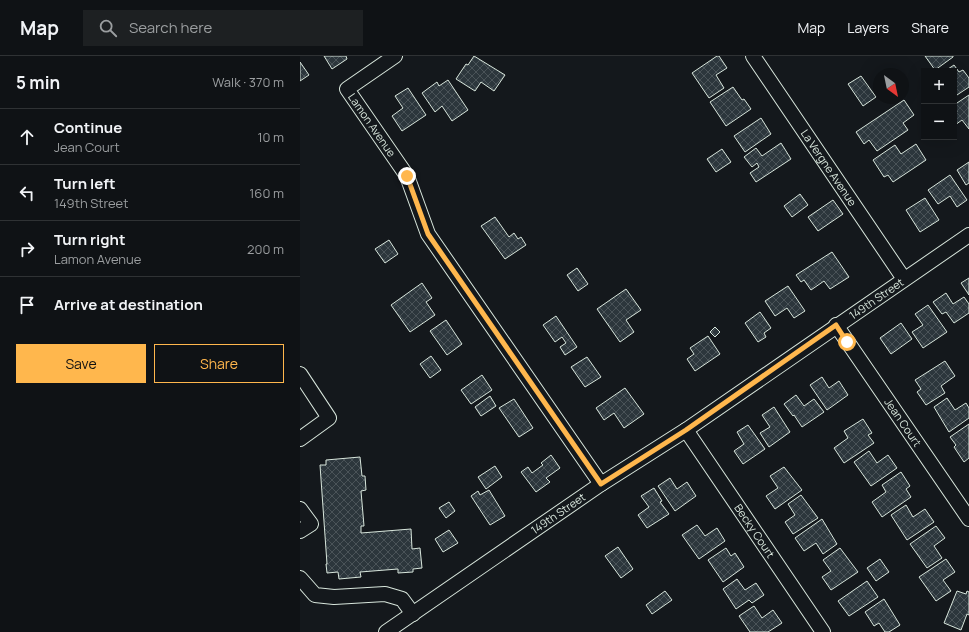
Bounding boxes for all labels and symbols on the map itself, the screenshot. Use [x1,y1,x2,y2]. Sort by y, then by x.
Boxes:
north arrow [873,68,909,104]
street label: Lamon Avenue [345,90,400,160]
street label: La Vergne Avenue [798,126,861,209]
route end [398,167,416,185]
street label: 149th Street [846,274,906,322]
route start [838,333,856,351]
street label: Jean Court [881,395,925,449]
street label: 149th Street [528,489,588,537]
street label: Becky Court [731,501,779,561]

